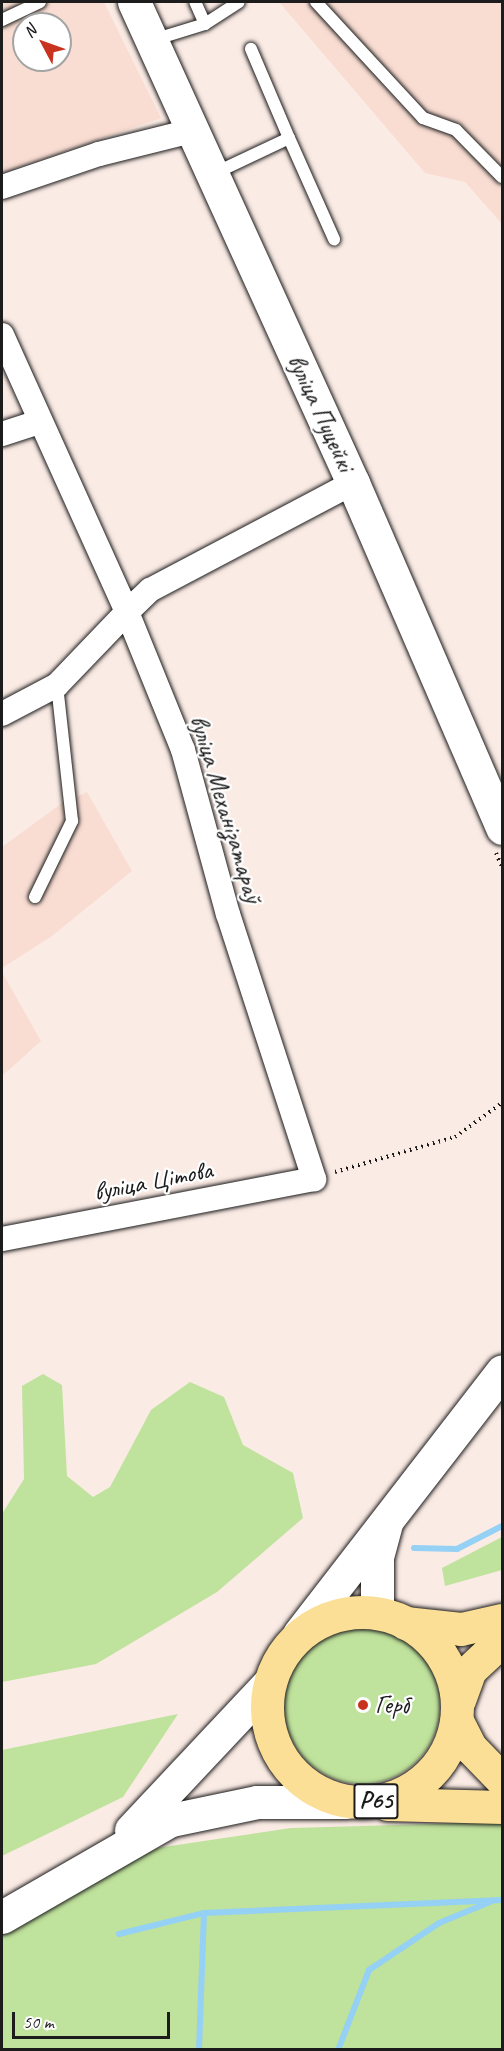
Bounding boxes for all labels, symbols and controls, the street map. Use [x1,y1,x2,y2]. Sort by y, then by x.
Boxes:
north arrow [12,12,72,72]
text: N [19,21,41,42]
street label: вуліца Пуцейкі [280,349,362,477]
street label: вуліца Механізатараў [183,712,269,906]
street label: вуліца Цітова [91,1154,215,1208]
place label: Герб [375,1689,409,1721]
marker: Герб [356,1698,370,1712]
road number: Р65 [352,1780,400,1822]
scale bar [15,2000,172,2038]
text: 50 m [23,2011,54,2033]

